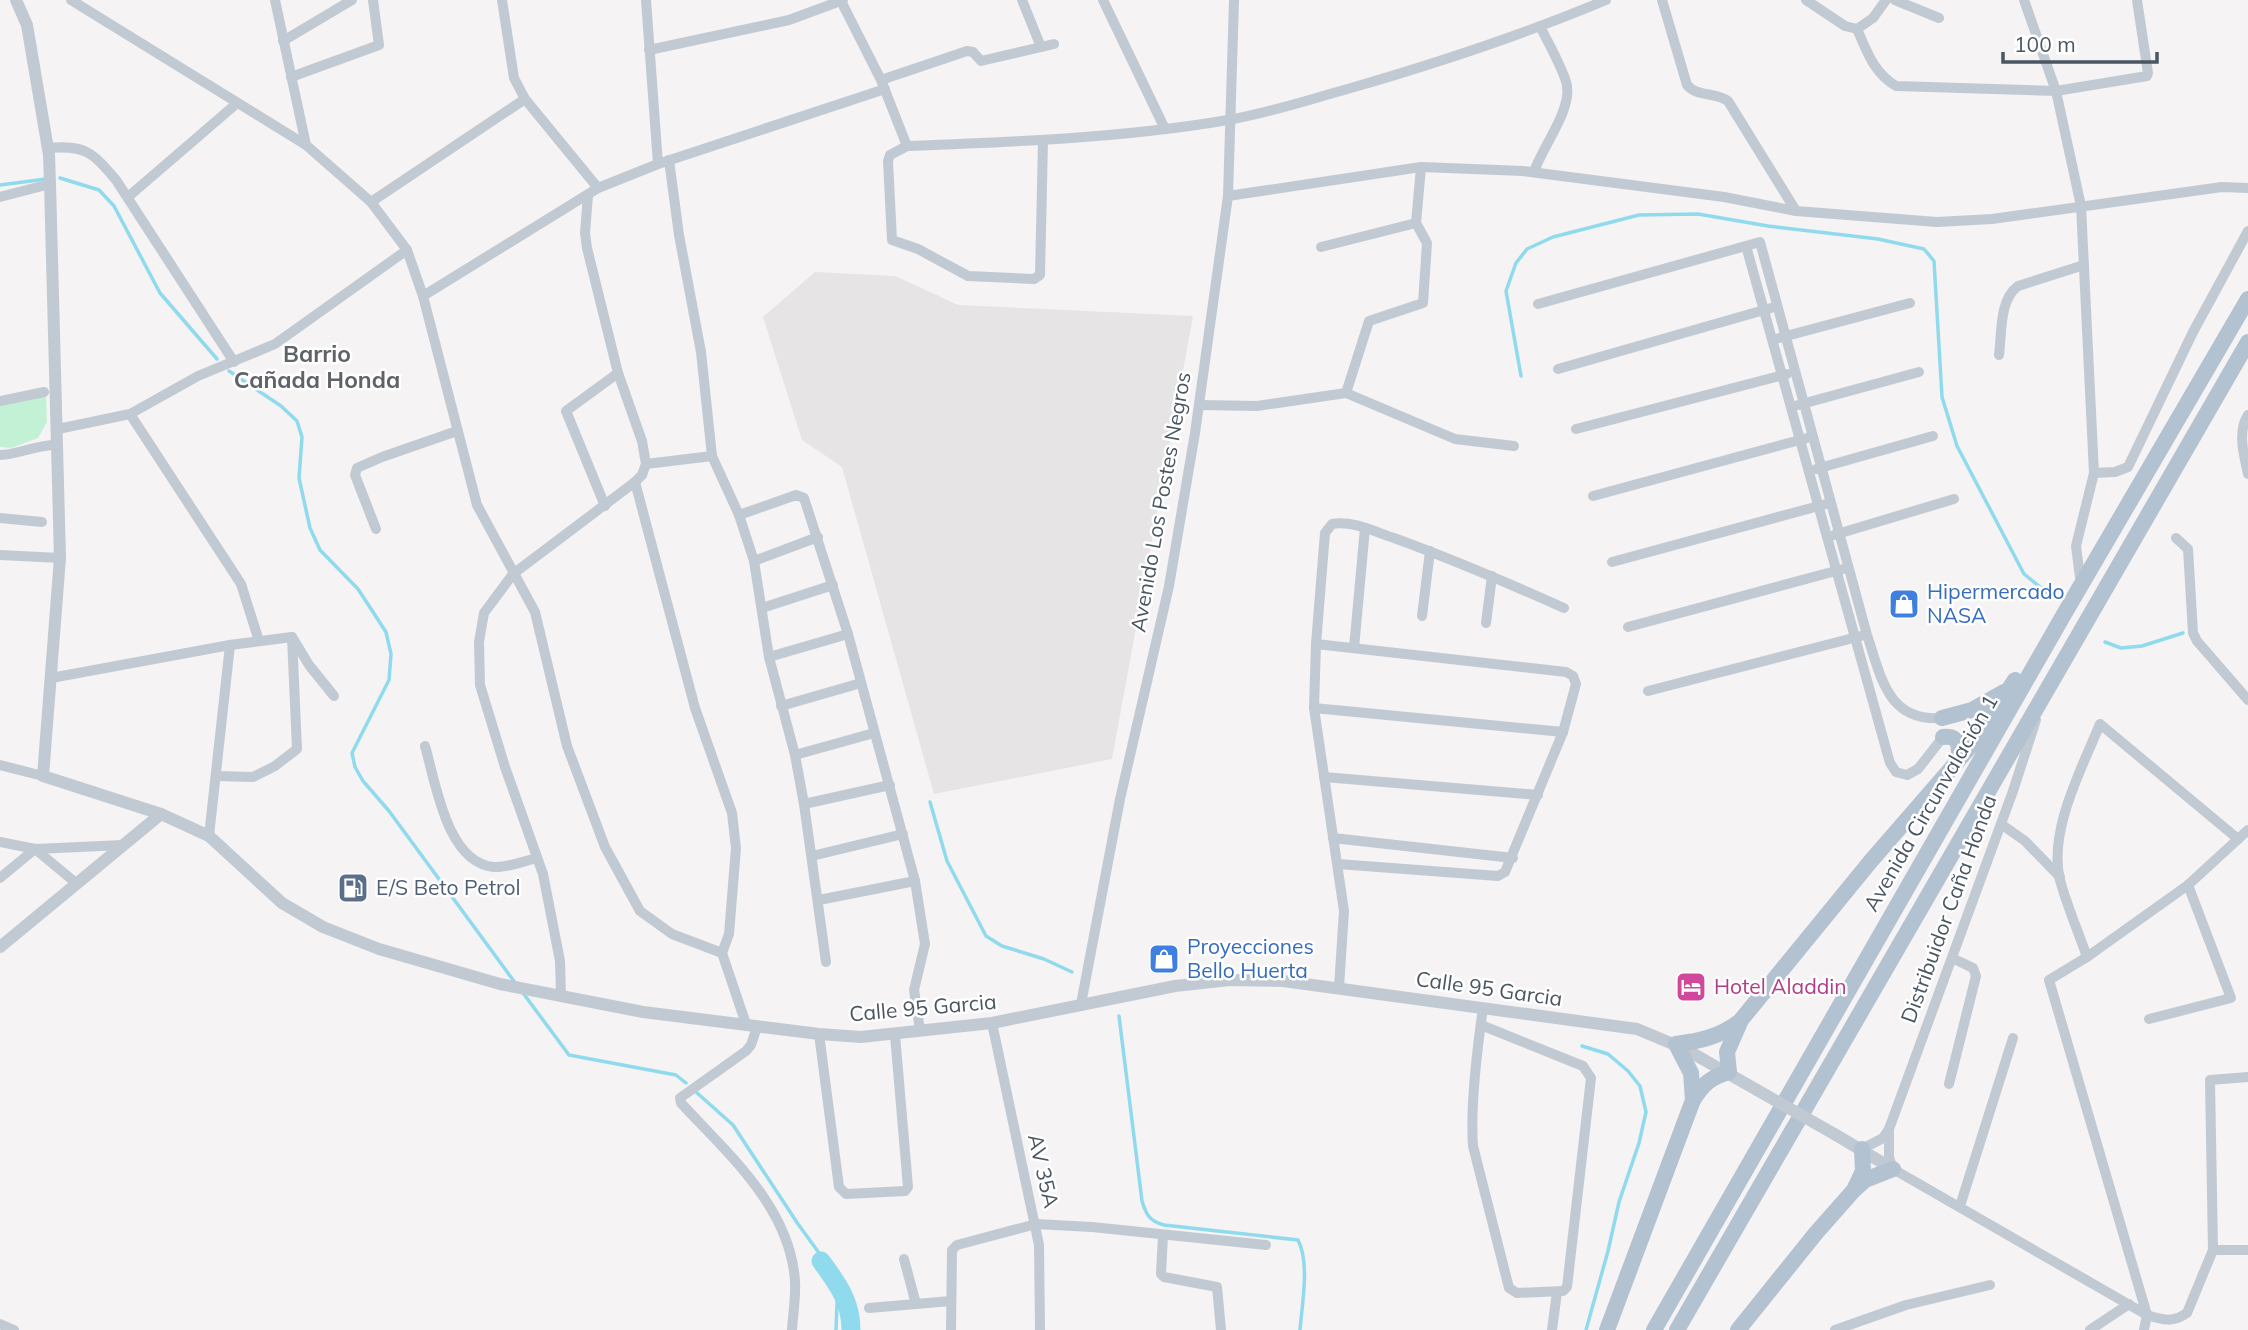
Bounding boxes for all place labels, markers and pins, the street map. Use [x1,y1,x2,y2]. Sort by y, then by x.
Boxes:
place label: Hipermercado NASA [1927,578,2065,628]
shop icon: Hipermercado NASA [1887,587,1921,621]
fuel station icon: E/S Beto Petrol [336,871,370,905]
place label: E/S Beto Petrol [376,874,521,900]
place label: Proyecciones Bello Huerta [1187,933,1314,983]
shop icon: Proyecciones Bello Huerta [1147,942,1181,976]
hotel icon: Hotel Aladdin [1674,970,1708,1004]
place label: Hotel Aladdin [1714,973,1847,999]

